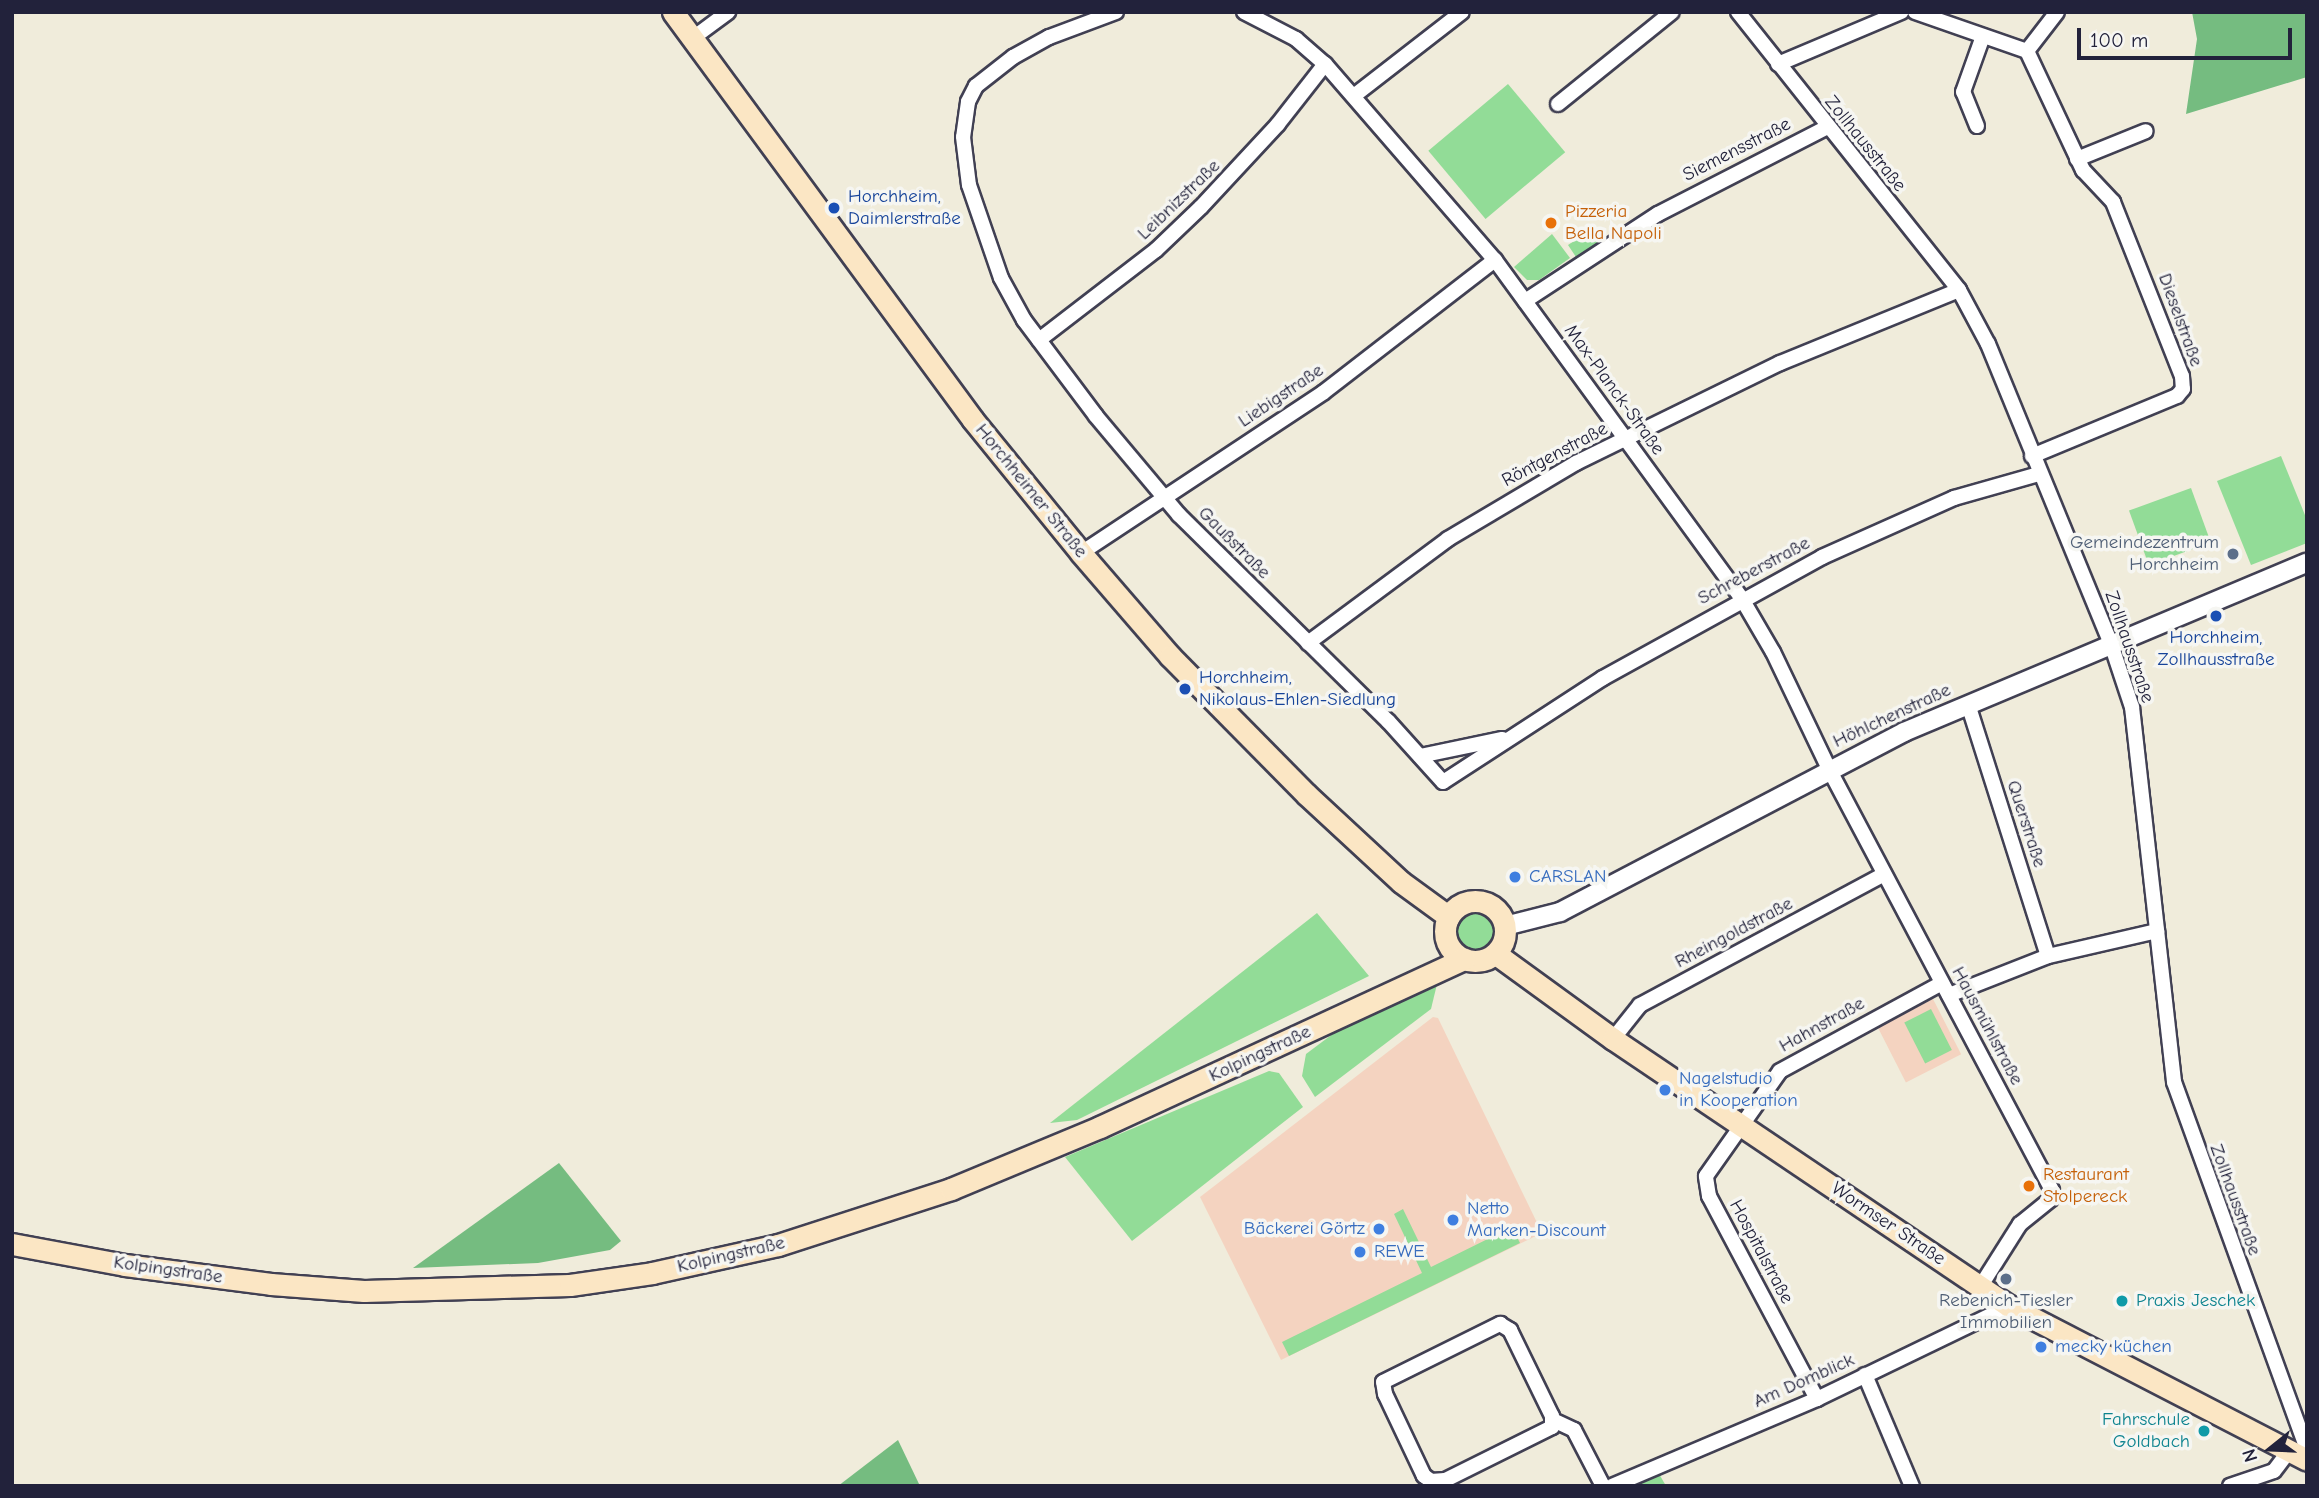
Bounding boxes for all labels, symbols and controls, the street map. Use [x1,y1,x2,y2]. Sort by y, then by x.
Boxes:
scale bar [2081,14,2296,58]
text: 100 m [2090,28,2148,52]
street label: Zollhausstraße [1819,91,1911,197]
street label: Siemensstraße [1679,113,1795,187]
street label: Leibnizstraße [1133,155,1225,245]
place label: Horchheim, Daimlerstraße [848,186,961,230]
marker: Horchheim, Daimlerstraße [826,200,842,216]
place label: Pizzeria Bella Napoli [1565,201,1662,245]
marker: Pizzeria Bella Napoli [1543,215,1559,231]
street label: Dieselstraße [2153,270,2207,370]
street label: Max-Planck-Straße [1559,320,1669,460]
street label: Liebigstraße [1234,359,1328,433]
street label: Röntgenstraße [1498,418,1612,492]
street label: Horchheimer Straße [970,419,1092,563]
street label: Gaußstraße [1193,502,1275,584]
street label: Schreberstraße [1694,532,1814,610]
place label: Gemeindezentrum Horchheim [2070,532,2219,576]
marker: Gemeindezentrum Horchheim [2225,546,2241,562]
street label: Zollhausstraße [2099,588,2159,706]
marker: Horchheim, Zollhausstraße [2208,608,2224,624]
place label: Horchheim, Zollhausstraße [2158,627,2274,671]
place label: Horchheim, Nikolaus-Ehlen-Siedlung [1199,667,1396,711]
street label: Höhlchenstraße [1829,679,1955,753]
marker: Horchheim, Nikolaus-Ehlen-Siedlung [1177,681,1193,697]
street label: Querstraße [2001,778,2051,870]
place label: CARSLAN [1529,866,1607,888]
marker: CARSLAN [1507,869,1523,885]
street label: Rheingoldstraße [1671,892,1797,974]
street label: Hausmühlstraße [1946,963,2028,1089]
street label: Hahnstraße [1775,992,1869,1058]
street label: Kolpingstraße [1205,1020,1315,1088]
place label: Nagelstudio in Kooperation [1679,1068,1798,1112]
marker: Nagelstudio in Kooperation [1657,1082,1673,1098]
street label: Zollhausstraße [2204,1141,2266,1259]
place label: Restaurant Stolpereck [2043,1164,2129,1208]
street label: Wormser Straße [1827,1177,1949,1271]
marker: Restaurant Stolpereck [2021,1178,2037,1194]
street label: Hospitalstraße [1724,1196,1798,1308]
place label: Netto Marken-Discount [1467,1198,1606,1242]
marker: Netto Marken-Discount [1445,1212,1461,1228]
place label: Bäckerei Görtz [1244,1218,1365,1240]
marker: Bäckerei Görtz [1371,1221,1387,1237]
street label: Kolpingstraße [675,1232,787,1278]
place label: REWE [1374,1241,1425,1263]
marker: REWE [1352,1244,1368,1260]
street label: Kolpingstraße [112,1251,224,1289]
marker: Rebenich-Tiesler Immobilien [1998,1271,2014,1287]
place label: Rebenich-Tiesler Immobilien [1939,1290,2073,1334]
place label: Praxis Jeschek [2136,1290,2255,1312]
marker: Praxis Jeschek [2114,1293,2130,1309]
place label: mecky küchen [2055,1336,2172,1358]
marker: mecky küchen [2033,1339,2049,1355]
street label: Am Domblick [1750,1349,1858,1413]
place label: Fahrschule Goldbach [2102,1409,2190,1453]
north arrow [2235,1414,2305,1484]
marker: Fahrschule Goldbach [2196,1423,2212,1439]
text: N [2238,1446,2262,1465]

